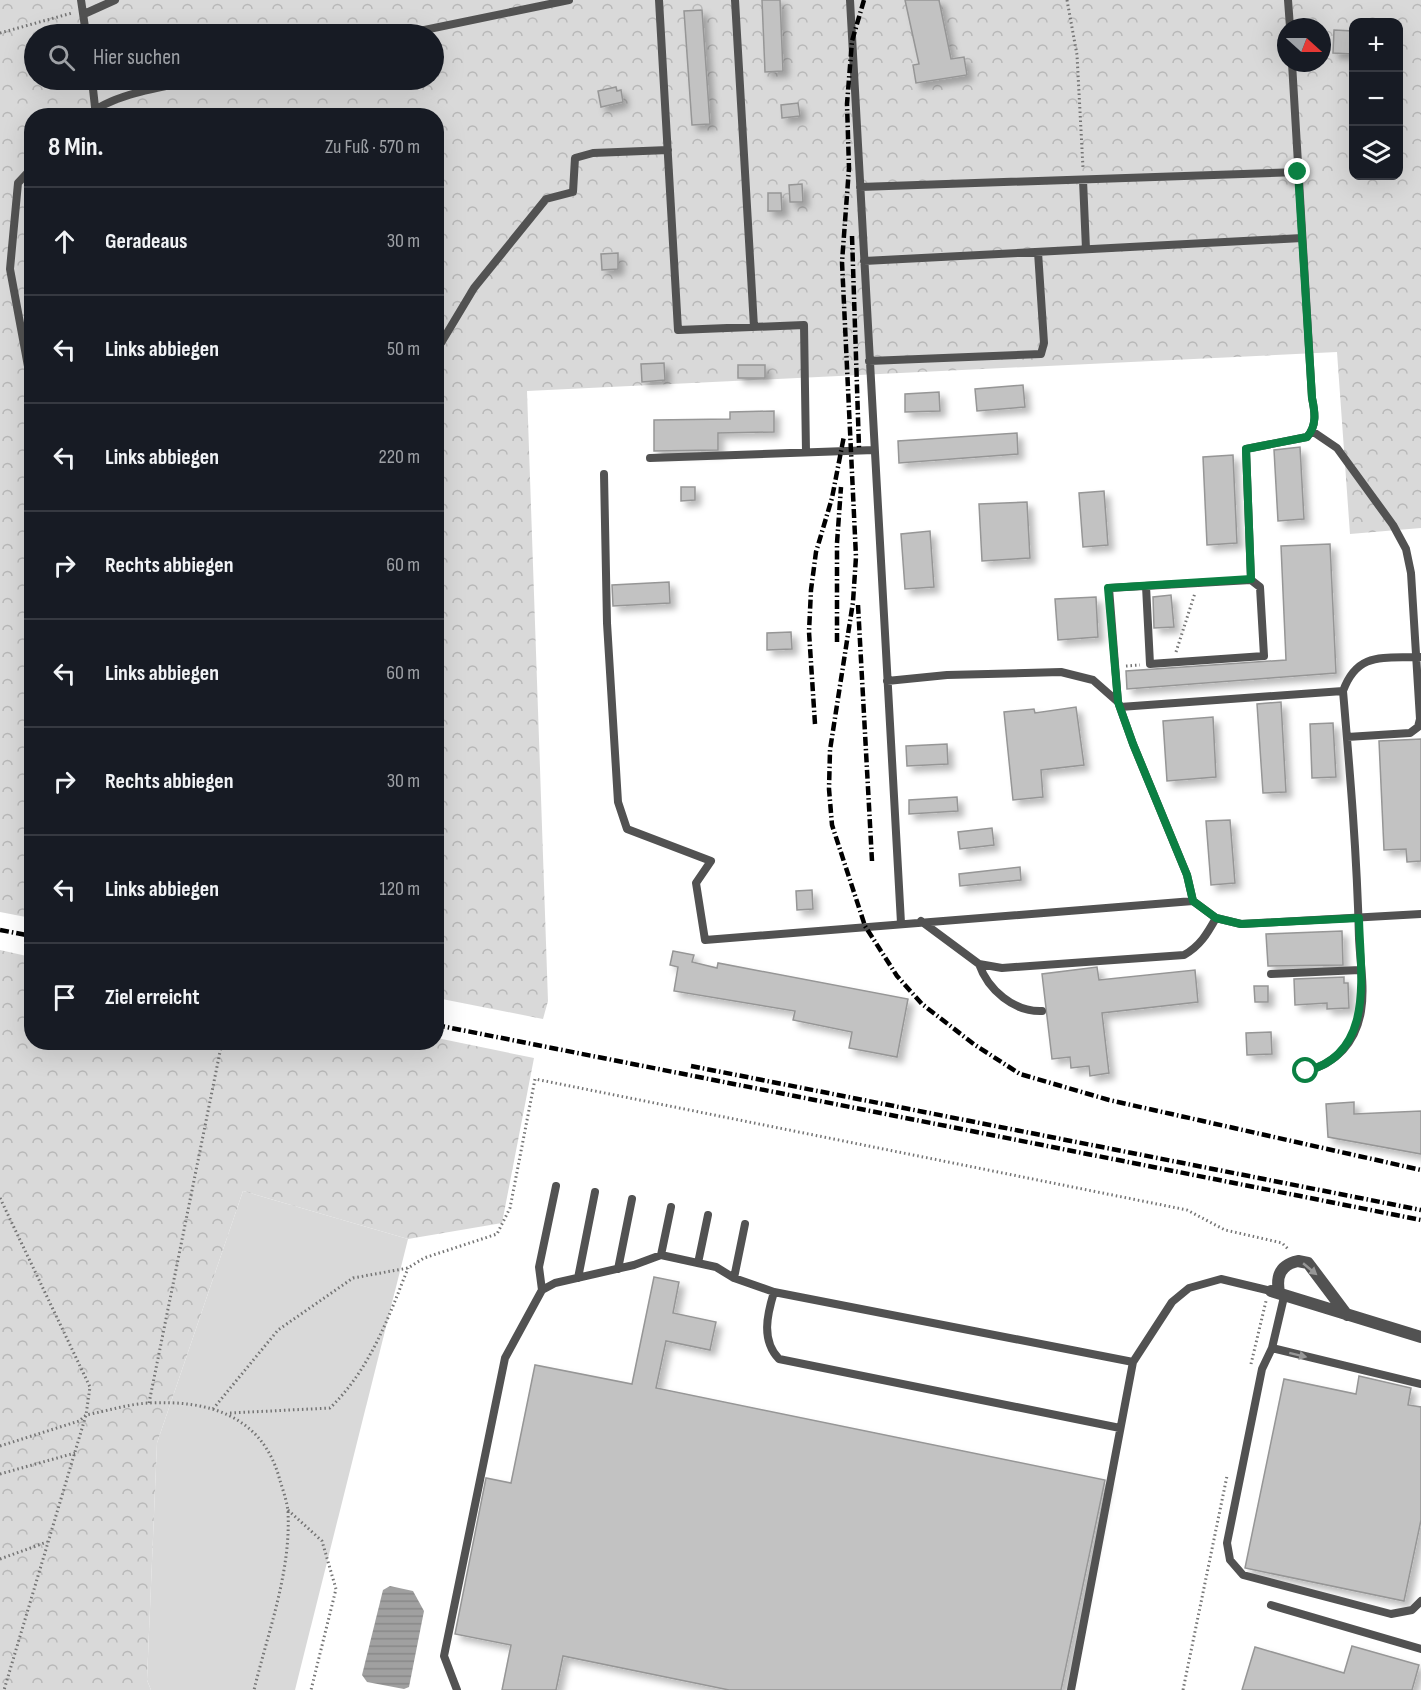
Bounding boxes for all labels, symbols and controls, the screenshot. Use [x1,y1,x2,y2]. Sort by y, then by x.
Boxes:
north arrow [1277,18,1331,72]
map controls [1349,18,1403,180]
button: + [1349,18,1403,72]
search box [24,24,444,90]
icon: search [45,41,78,74]
text: Hier suchen [93,44,181,71]
button: − [1349,72,1403,126]
button: layers [1349,126,1403,180]
text: 8 Min. [48,132,104,163]
text: Zu Fuß · 570 m [325,135,420,159]
route end [1284,158,1310,184]
icon: ahead [48,225,81,258]
text: Geradeaus [105,228,188,255]
text: 30 m [387,229,420,253]
icon: left [48,333,81,366]
text: Links abbiegen [105,336,219,363]
text: 50 m [387,337,420,361]
icon: left [48,441,81,474]
text: Links abbiegen [105,444,219,471]
text: 220 m [379,445,420,469]
icon: right [48,549,81,582]
text: Rechts abbiegen [105,552,234,579]
text: 60 m [386,553,420,577]
icon: left [48,657,81,690]
text: Links abbiegen [105,660,219,687]
text: 60 m [386,661,420,685]
icon: right [48,765,81,798]
text: Rechts abbiegen [105,768,234,795]
text: 30 m [387,769,420,793]
icon: left [48,873,81,906]
text: Links abbiegen [105,876,219,903]
text: 120 m [380,877,420,901]
icon: arrive [48,981,81,1014]
text: Ziel erreicht [105,984,200,1011]
route start [1292,1057,1318,1083]
one-way arrow [1302,1262,1318,1275]
one-way arrow [1289,1350,1307,1360]

